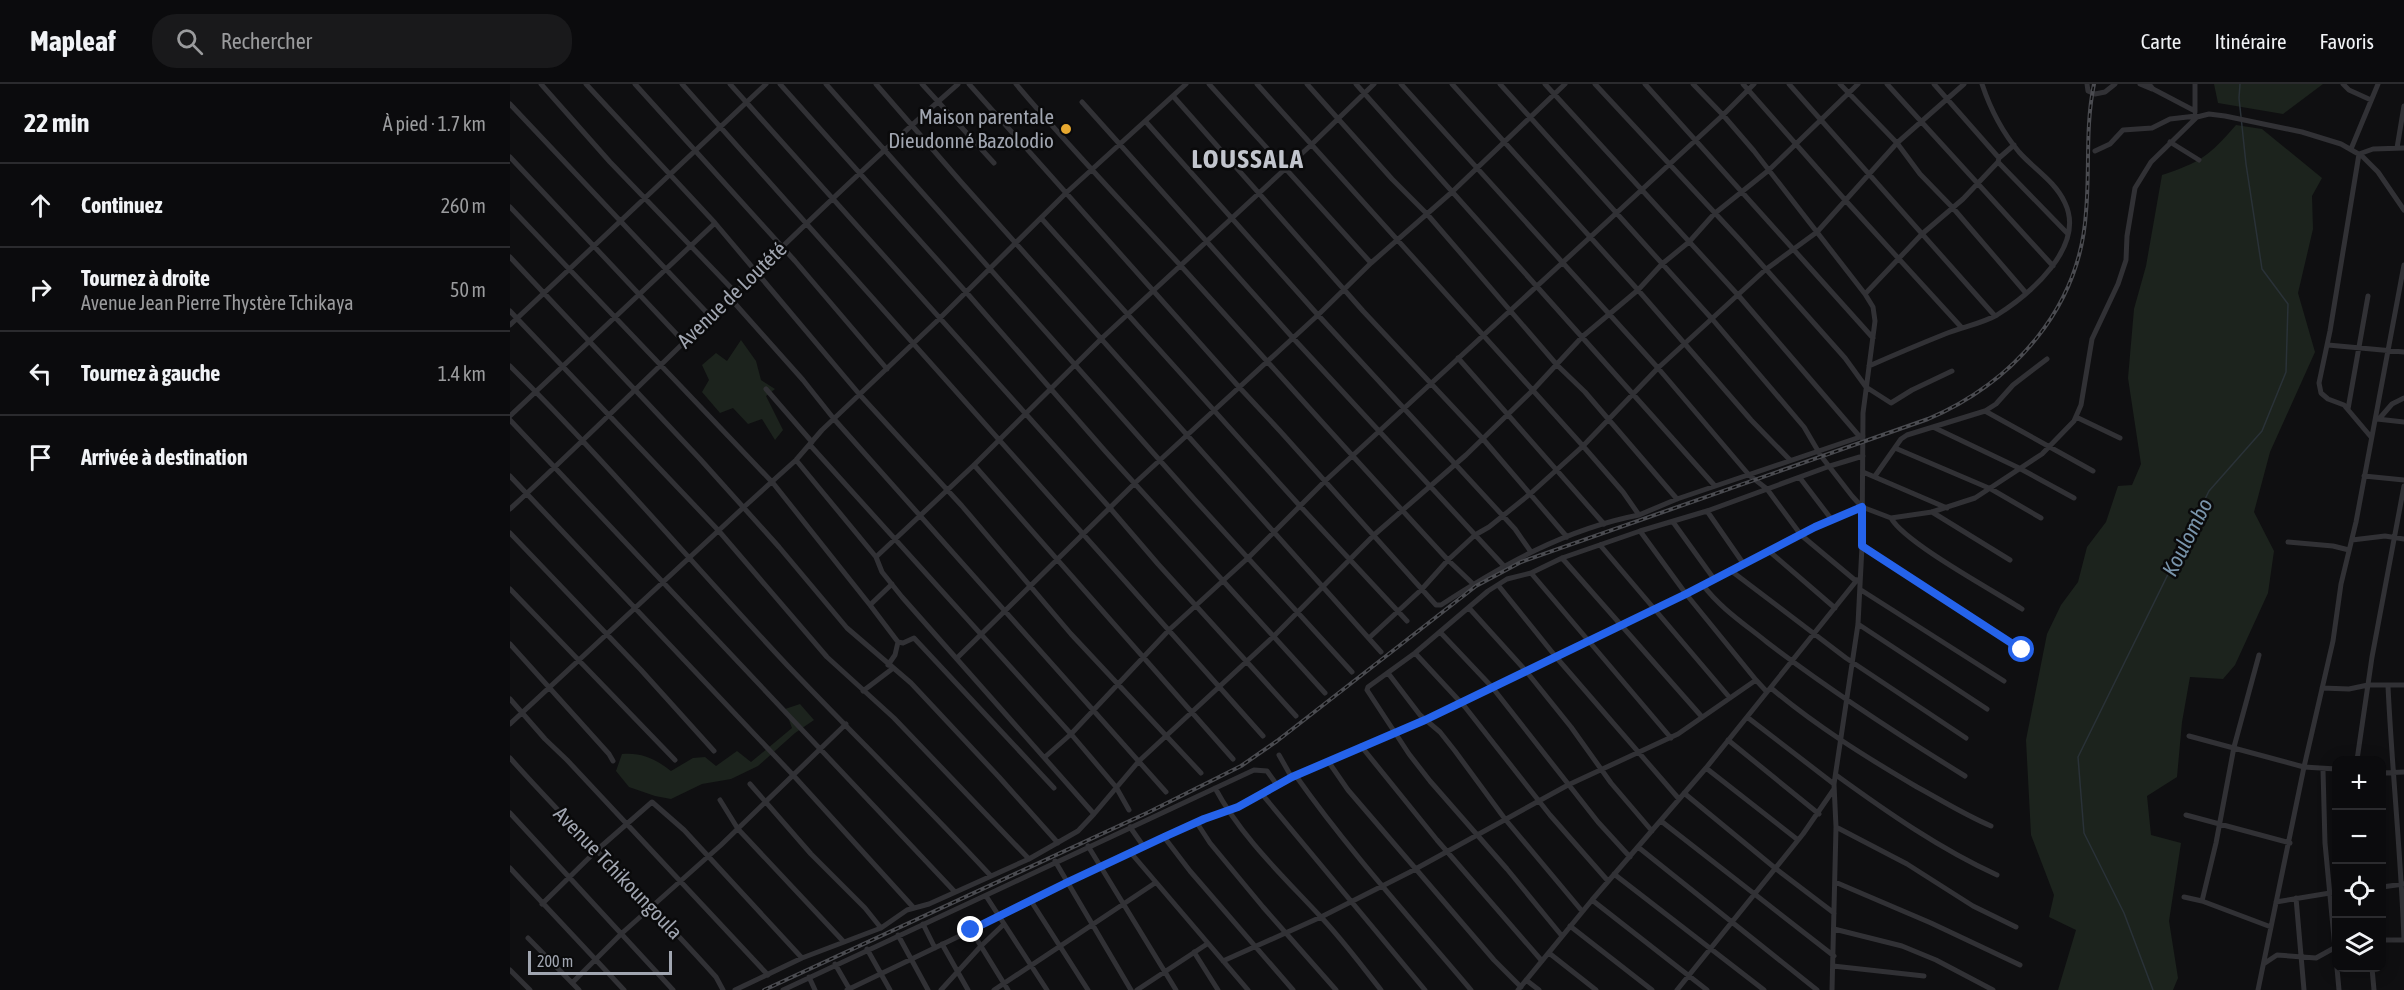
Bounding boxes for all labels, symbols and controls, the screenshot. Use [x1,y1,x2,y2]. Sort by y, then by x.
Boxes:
search box [152,14,572,68]
text: Mapleaf [30,25,116,57]
icon: search [173,25,206,58]
text: Rechercher [221,28,312,54]
text: Carte [2141,29,2181,53]
text: Itinéraire [2214,29,2286,53]
text: Favoris [2319,29,2374,53]
place label: Maison parentale Dieudonné Bazolodio [888,104,1054,152]
text: 22 min [24,108,89,138]
text: À pied · 1.7 km [383,112,486,135]
marker: Maison parentale Dieudonné Bazolodio [1059,122,1073,136]
district label: LOUSSALA [1191,143,1305,174]
icon: ahead [24,189,57,222]
text: Continuez [81,192,163,218]
text: 260 m [441,194,486,217]
street label: Avenue de Loutété [672,236,791,352]
text: Tournez à droite [81,265,210,291]
icon: right [24,273,57,306]
text: 50 m [450,278,486,301]
text: Avenue Jean Pierre Thystère Tchikaya [81,291,353,314]
icon: left [24,357,57,390]
text: Tournez à gauche [81,360,220,386]
text: 1.4 km [438,362,486,385]
icon: arrive [24,441,57,474]
text: Arrivée à destination [81,444,248,470]
water label: Koulombo [2156,494,2218,580]
route start [2008,636,2034,662]
map controls [2332,756,2386,972]
button: + [2332,756,2386,810]
street label: Avenue Tchikoungoula [549,801,688,943]
button: − [2332,810,2386,864]
button: locate [2332,864,2386,918]
route end [957,916,983,942]
button: layers [2332,918,2386,972]
scale bar [528,948,672,976]
text: 200 m [537,952,573,970]

